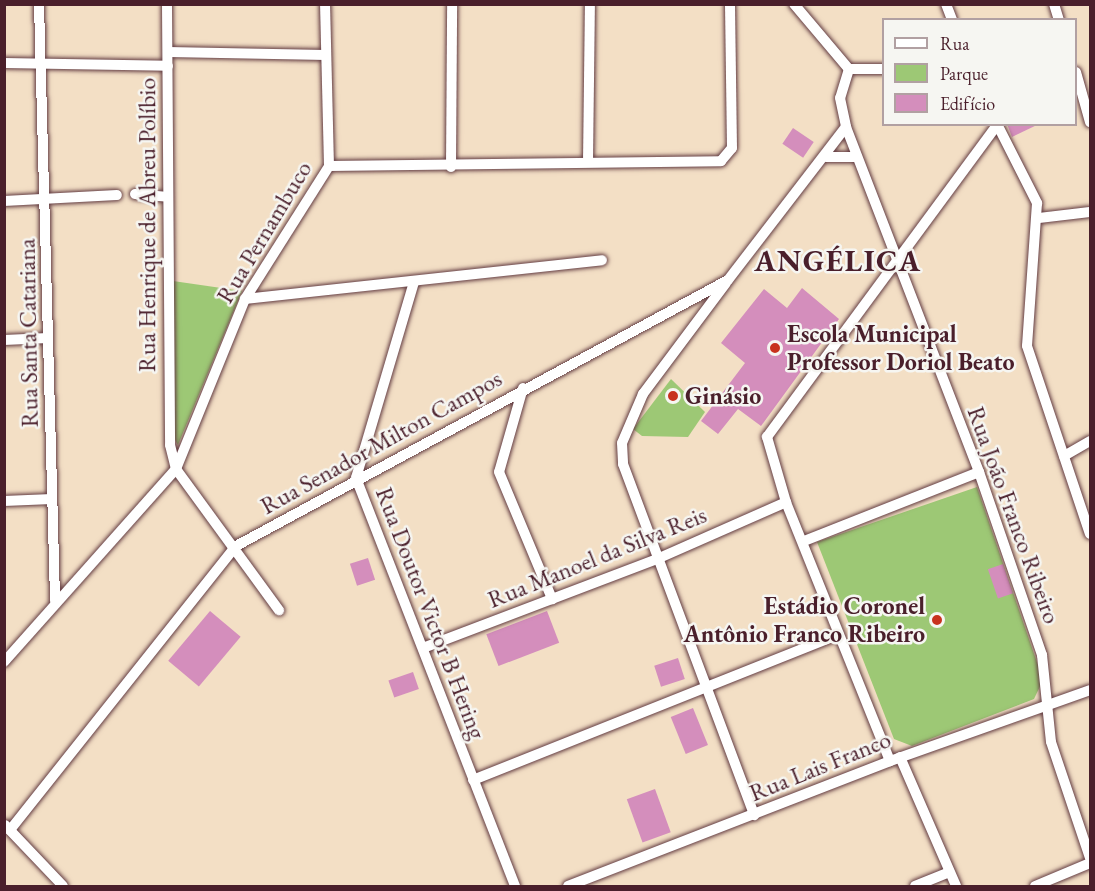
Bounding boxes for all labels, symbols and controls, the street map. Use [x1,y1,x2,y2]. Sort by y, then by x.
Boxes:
legend [882,18,1077,126]
text: Rua [940,32,970,55]
text: Parque [940,62,988,85]
street label: Rua Henrique de Abreu Políbio [133,78,161,372]
text: Edifício [940,92,995,115]
street label: Rua Pernambuco [210,156,318,308]
street label: Rua Santa Catariana [12,238,44,428]
district label: ANGÉLICA [754,243,922,279]
place label: Escola Municipal Professor Doriol Beato [787,320,1015,376]
marker: Escola Municipal Professor Doriol Beato [768,341,782,355]
street label: Rua Senador Milton Campos [255,364,507,520]
place label: Ginásio [685,382,761,410]
marker: Ginásio [666,389,680,403]
street label: Rua João Franco Ribeiro [961,402,1067,628]
street label: Rua Doutor Victor B Hering [370,483,492,743]
street label: Rua Manoel da Silva Reis [483,500,711,614]
place label: Estádio Coronel Antônio Franco Ribeiro [684,592,925,648]
marker: Estádio Coronel Antônio Franco Ribeiro [930,613,944,627]
street label: Rua Lais Franco [745,725,895,807]

